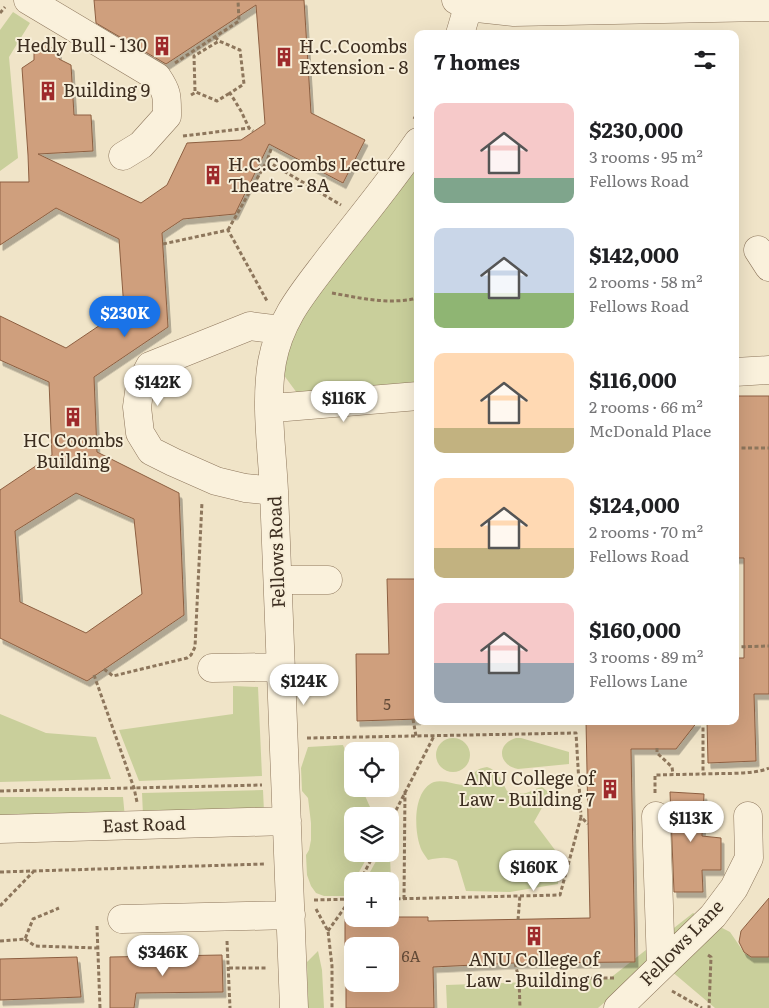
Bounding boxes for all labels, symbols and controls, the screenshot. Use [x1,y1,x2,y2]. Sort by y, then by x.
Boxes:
place label: Hedly Bull - 130 [16,31,147,58]
place label: H.C.Coombs Extension - 8 [299,32,409,80]
building icon: Hedly Bull - 130 [151,35,173,57]
text: 7 homes [434,45,520,76]
building icon: H.C.Coombs Extension - 8 [273,46,295,68]
icon: filters [691,46,719,74]
place label: Building 9 [63,76,150,103]
building icon: Building 9 [37,80,59,102]
text: $230,000 [589,113,683,144]
icon: home [474,123,534,183]
text: 3 rooms · 95 m² [589,144,703,168]
place label: H.C.Coombs Lecture Theatre - 8A [228,150,405,198]
building icon: H.C.Coombs Lecture Theatre - 8A [202,164,224,186]
text: Fellows Road [589,168,689,192]
text: $142,000 [589,238,679,269]
icon: home [474,248,534,308]
text: 2 rooms · 58 m² [589,269,703,293]
text: Fellows Road [589,293,689,317]
pin: $230K [90,296,160,338]
text: $230K [100,300,150,324]
text: $116,000 [589,363,677,394]
pin: $142K [123,364,193,407]
text: $142K [135,369,181,393]
icon: home [474,373,534,433]
pin: $116K [309,380,379,423]
text: $116K [322,385,366,409]
text: 2 rooms · 66 m² [589,394,703,418]
building icon: HC Coombs Building [62,406,84,428]
text: McDonald Place [589,418,711,442]
place label: HC Coombs Building [23,426,123,474]
text: $124,000 [589,488,680,519]
street label: Fellows Road [260,495,291,609]
icon: home [474,498,534,558]
text: 2 rooms · 70 m² [589,519,703,543]
text: Fellows Road [589,543,689,567]
text: $160,000 [589,613,681,644]
icon: home [474,623,534,683]
text: 3 rooms · 89 m² [589,644,703,668]
pin: $124K [269,664,339,706]
text: $124K [281,668,327,692]
text: Fellows Lane [589,668,688,692]
house number: 5 [383,692,391,715]
map controls [344,742,399,992]
button: locate [344,742,399,797]
place label: ANU College of Law - Building 7 [459,764,597,812]
building icon: ANU College of Law - Building 7 [599,778,621,800]
pin: $113K [656,800,726,843]
text: $113K [669,805,713,829]
button: layers [344,807,399,862]
street label: East Road [102,809,186,838]
pin: $160K [499,850,569,892]
text: $160K [510,854,558,878]
button: + [344,872,399,927]
street label: Fellows Lane [633,893,729,991]
building icon: ANU College of Law - Building 6 [523,925,545,947]
pin: $346K [128,934,198,977]
button: − [344,937,399,992]
text: $346K [138,939,188,963]
house number: 6A [401,944,421,967]
place label: ANU College of Law - Building 6 [466,945,603,993]

